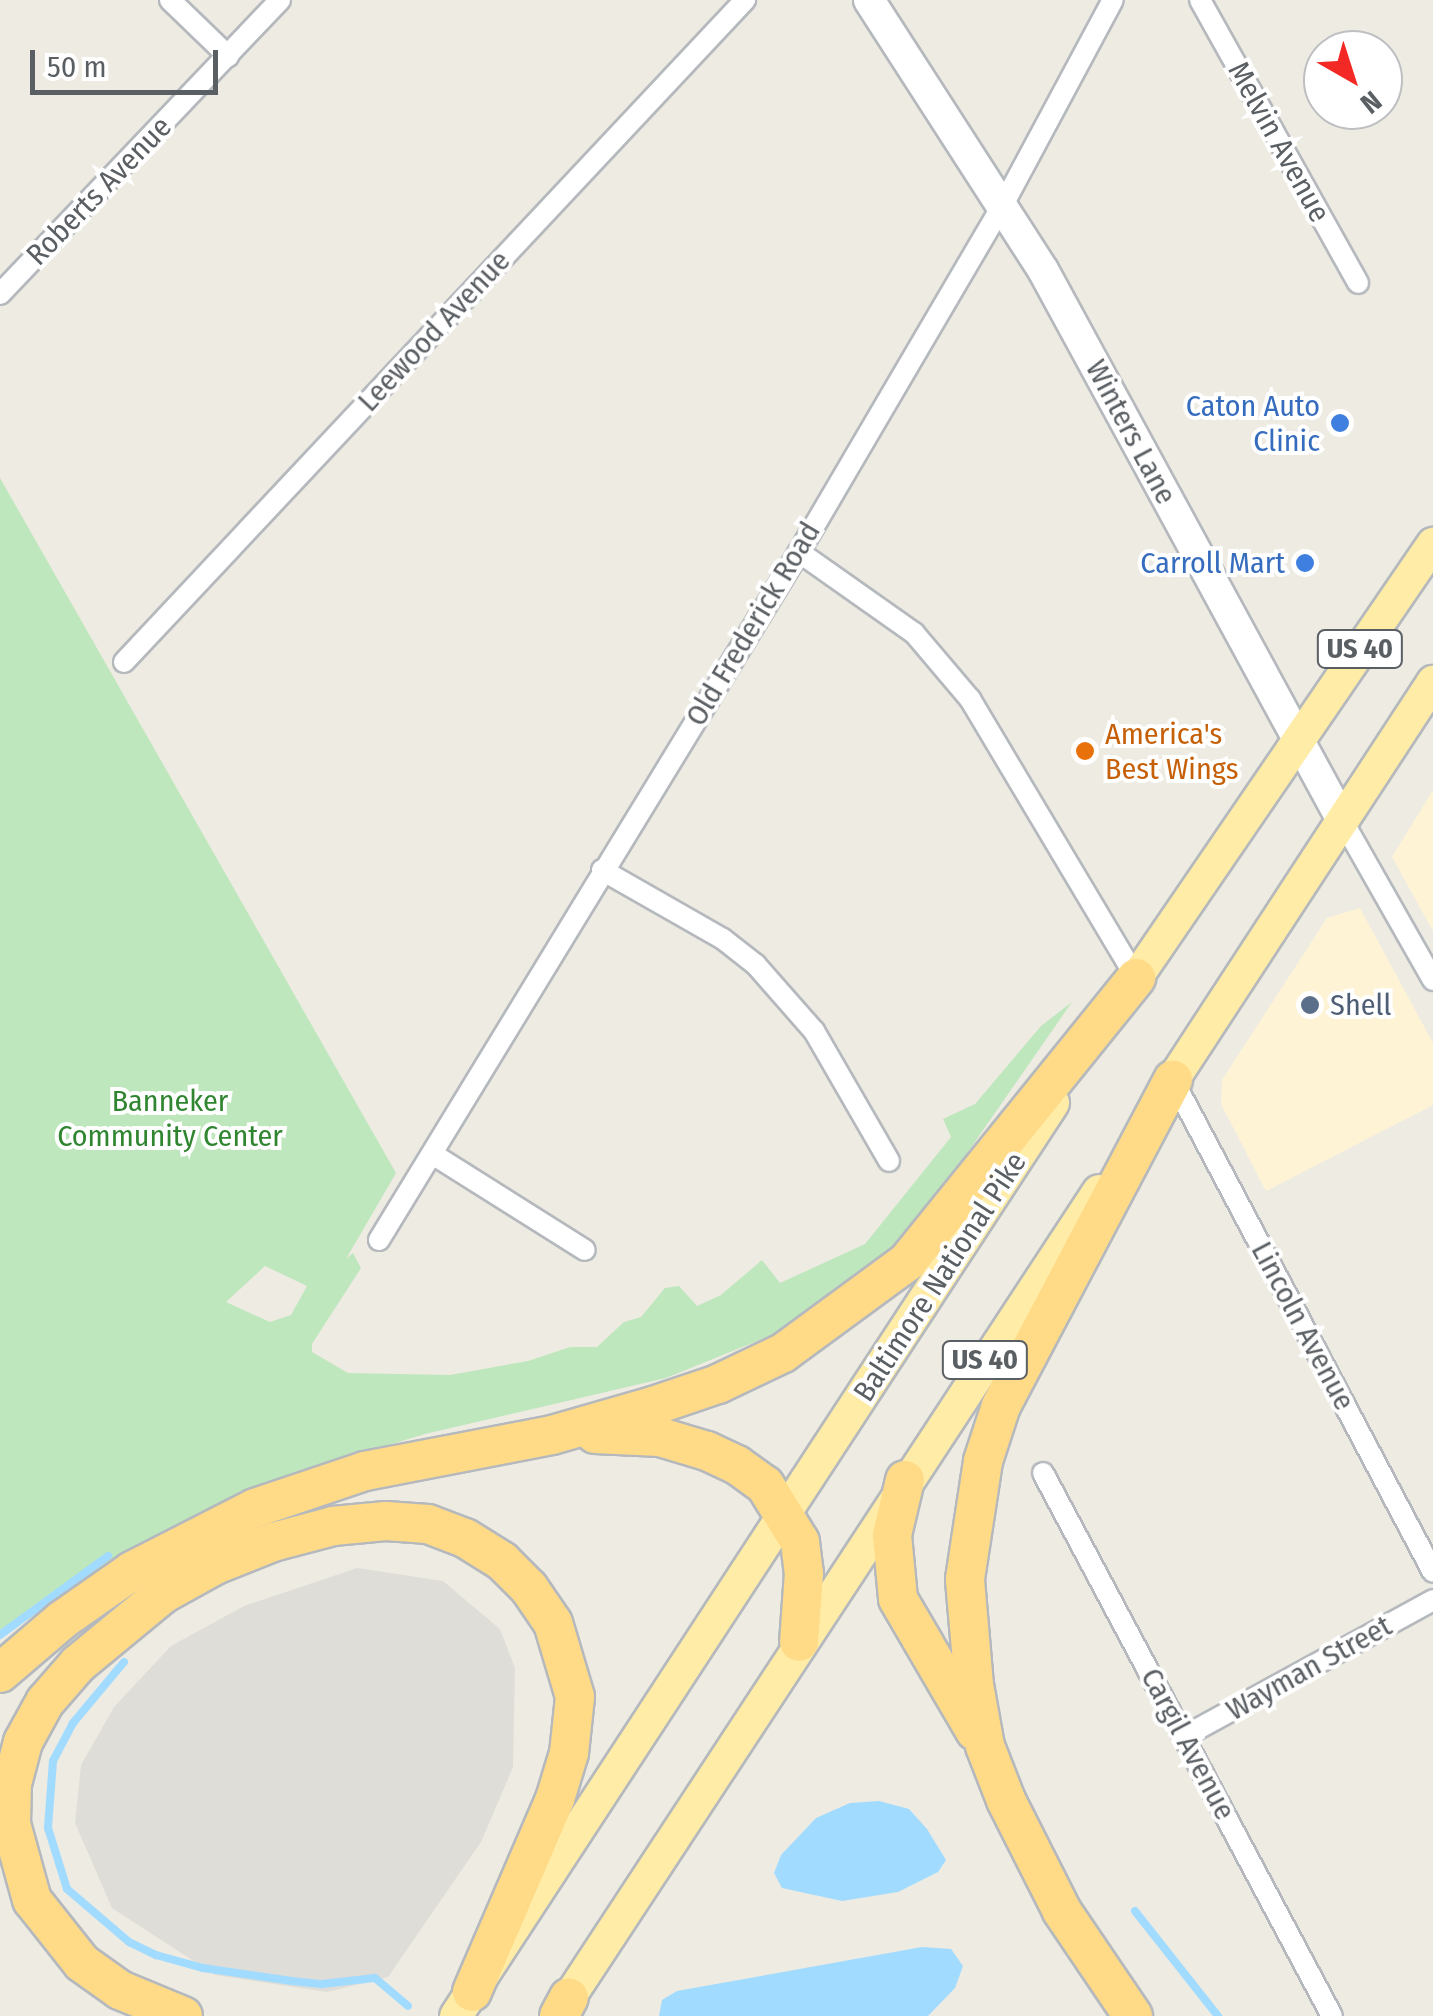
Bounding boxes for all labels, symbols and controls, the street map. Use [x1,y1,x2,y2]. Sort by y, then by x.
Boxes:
scale bar [35,30,222,92]
north arrow [1303,30,1403,130]
text: 50 m [47,49,107,85]
street label: Melvin Avenue [1220,56,1338,228]
text: N [1354,84,1388,120]
street label: Roberts Avenue [19,109,179,273]
street label: Leewood Avenue [350,243,518,419]
street label: Winters Lane [1078,354,1184,510]
place label: Caton Auto Clinic [1186,388,1320,458]
marker: Caton Auto Clinic [1329,412,1351,434]
street label: Old Frederick Road [678,516,828,732]
place label: Carroll Mart [1140,545,1285,581]
marker: Carroll Mart [1294,552,1316,574]
road number: US 40 [1315,626,1405,672]
place label: America's Best Wings [1105,716,1238,786]
marker: America's Best Wings [1074,740,1096,762]
place label: Shell [1330,987,1391,1023]
marker: Shell [1299,994,1321,1016]
park label: Banneker Community Center [57,1083,283,1154]
street label: Baltimore National Pike [846,1146,1034,1408]
street label: Lincoln Avenue [1244,1236,1362,1416]
road number: US 40 [940,1337,1030,1383]
street label: Wayman Street [1220,1608,1398,1728]
street label: Cargil Avenue [1133,1662,1243,1826]

